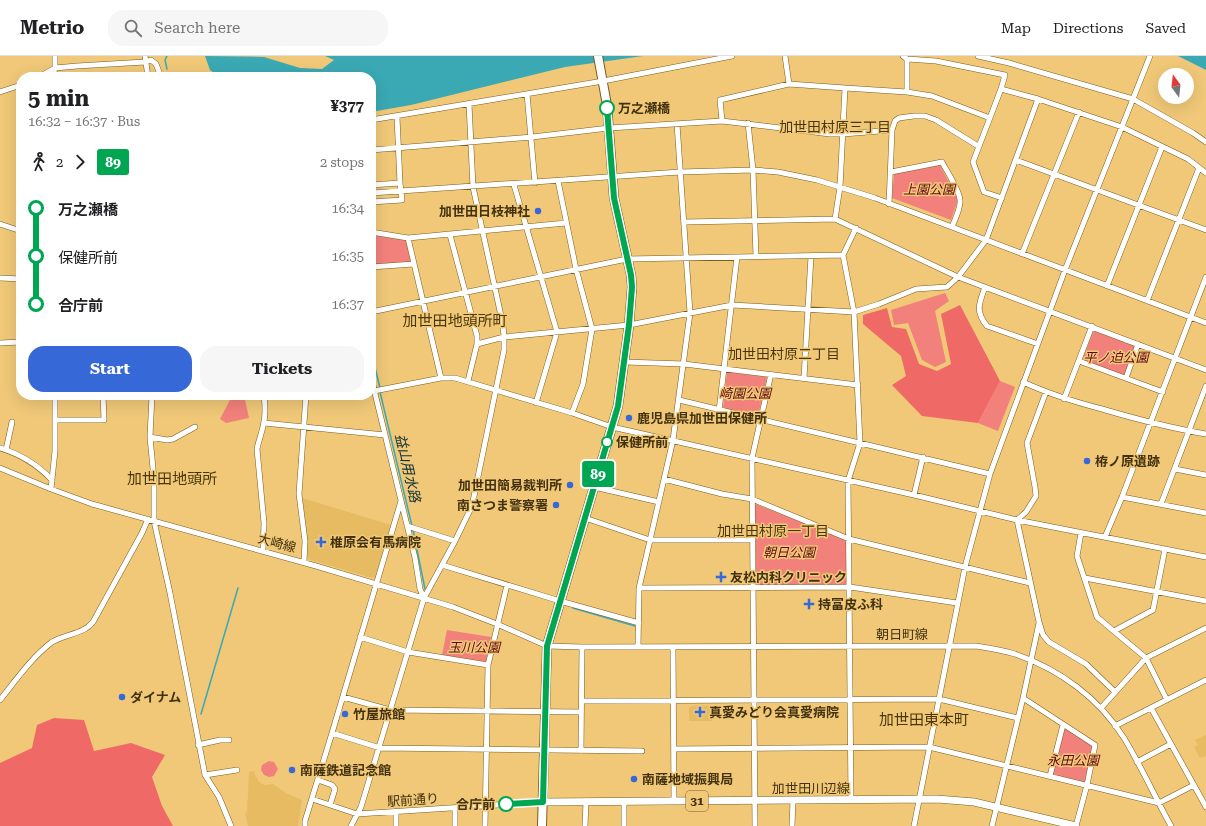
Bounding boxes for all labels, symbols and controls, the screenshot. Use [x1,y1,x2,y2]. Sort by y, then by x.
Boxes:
search box [108,10,388,46]
text: Metrio [20,16,84,39]
icon: search [122,17,144,39]
text: Search here [154,19,240,37]
text: Map [1001,20,1031,36]
text: Directions [1053,20,1123,36]
text: Saved [1145,20,1186,36]
north arrow [1158,68,1194,104]
map controls [1158,68,1194,104]
text: 5 min [28,86,89,111]
text: ¥377 [330,97,364,115]
marker: 万之瀬橋 [599,100,615,116]
place label: 万之瀬橋 [618,101,670,116]
text: 16:32 – 16:37 · Bus [28,114,140,129]
district label: 加世田村原三丁目 [779,119,891,135]
icon: walk [28,151,50,173]
icon: forward [69,151,91,173]
text: 89 [105,154,121,170]
text: 2 [56,155,63,170]
text: 2 stops [320,155,364,170]
park label: 上園公園 [903,182,957,197]
text: 万之瀬橋 [58,201,118,219]
text: 16:34 [332,201,364,216]
place label: 加世田日枝神社 [439,204,530,219]
marker: 加世田日枝神社 [533,206,543,216]
text: 保健所前 [58,249,118,267]
text: 16:35 [332,249,364,264]
text: 合庁前 [58,297,103,315]
text: 16:37 [332,297,364,312]
district label: 加世田地頭所町 [402,312,508,330]
button: Start [28,346,192,392]
button: Tickets [200,346,364,392]
district label: 加世田村原二丁目 [728,346,840,362]
park label: 平ノ迫公園 [1083,350,1150,365]
park label: 崎園公園 [719,386,773,401]
place label: 鹿児島県加世田保健所 [637,411,767,426]
marker: 鹿児島県加世田保健所 [624,413,634,423]
water label: 益山用水路 [392,432,424,505]
place label: 保健所前 [616,435,668,450]
marker: 保健所前 [601,436,613,448]
place label: 栫ノ原遺跡 [1095,454,1160,469]
marker: 栫ノ原遺跡 [1082,456,1092,466]
line badge: 89 [580,461,616,487]
text: 89 [590,466,606,482]
district label: 加世田地頭所 [127,470,217,488]
place label: 加世田簡易裁判所 [458,478,562,493]
marker: 加世田簡易裁判所 [565,480,575,490]
place label: 南さつま警察署 [457,498,548,513]
marker: 南さつま警察署 [551,500,561,510]
district label: 加世田村原一丁目 [717,523,829,539]
street label: 大崎線 [256,531,298,555]
place label: 椎原会有馬病院 [330,535,421,550]
marker: 椎原会有馬病院 [315,536,327,548]
park label: 朝日公園 [763,545,817,560]
place label: 友松内科クリニック [730,570,847,585]
marker: 友松内科クリニック [715,571,727,583]
place label: 持冨皮ふ科 [818,597,883,612]
marker: 持冨皮ふ科 [803,598,815,610]
street label: 朝日町線 [876,627,928,642]
park label: 玉川公園 [448,640,502,655]
place label: ダイナム [130,690,181,705]
marker: ダイナム [117,692,127,702]
place label: 真愛みどり会真愛病院 [709,705,839,720]
marker: 真愛みどり会真愛病院 [694,706,706,718]
place label: 竹屋旅館 [353,707,405,722]
marker: 竹屋旅館 [340,709,350,719]
district label: 加世田東本町 [879,711,969,729]
park label: 永田公園 [1047,753,1101,768]
place label: 南薩鉄道記念館 [300,763,391,778]
marker: 南薩鉄道記念館 [287,765,297,775]
place label: 南薩地域振興局 [642,772,733,787]
marker: 南薩地域振興局 [629,774,639,784]
street label: 加世田川辺線 [772,781,850,796]
street label: 駅前通り [387,791,439,809]
road number: 31 [686,791,708,811]
marker: 合庁前 [498,796,514,812]
place label: 合庁前 [456,797,495,812]

